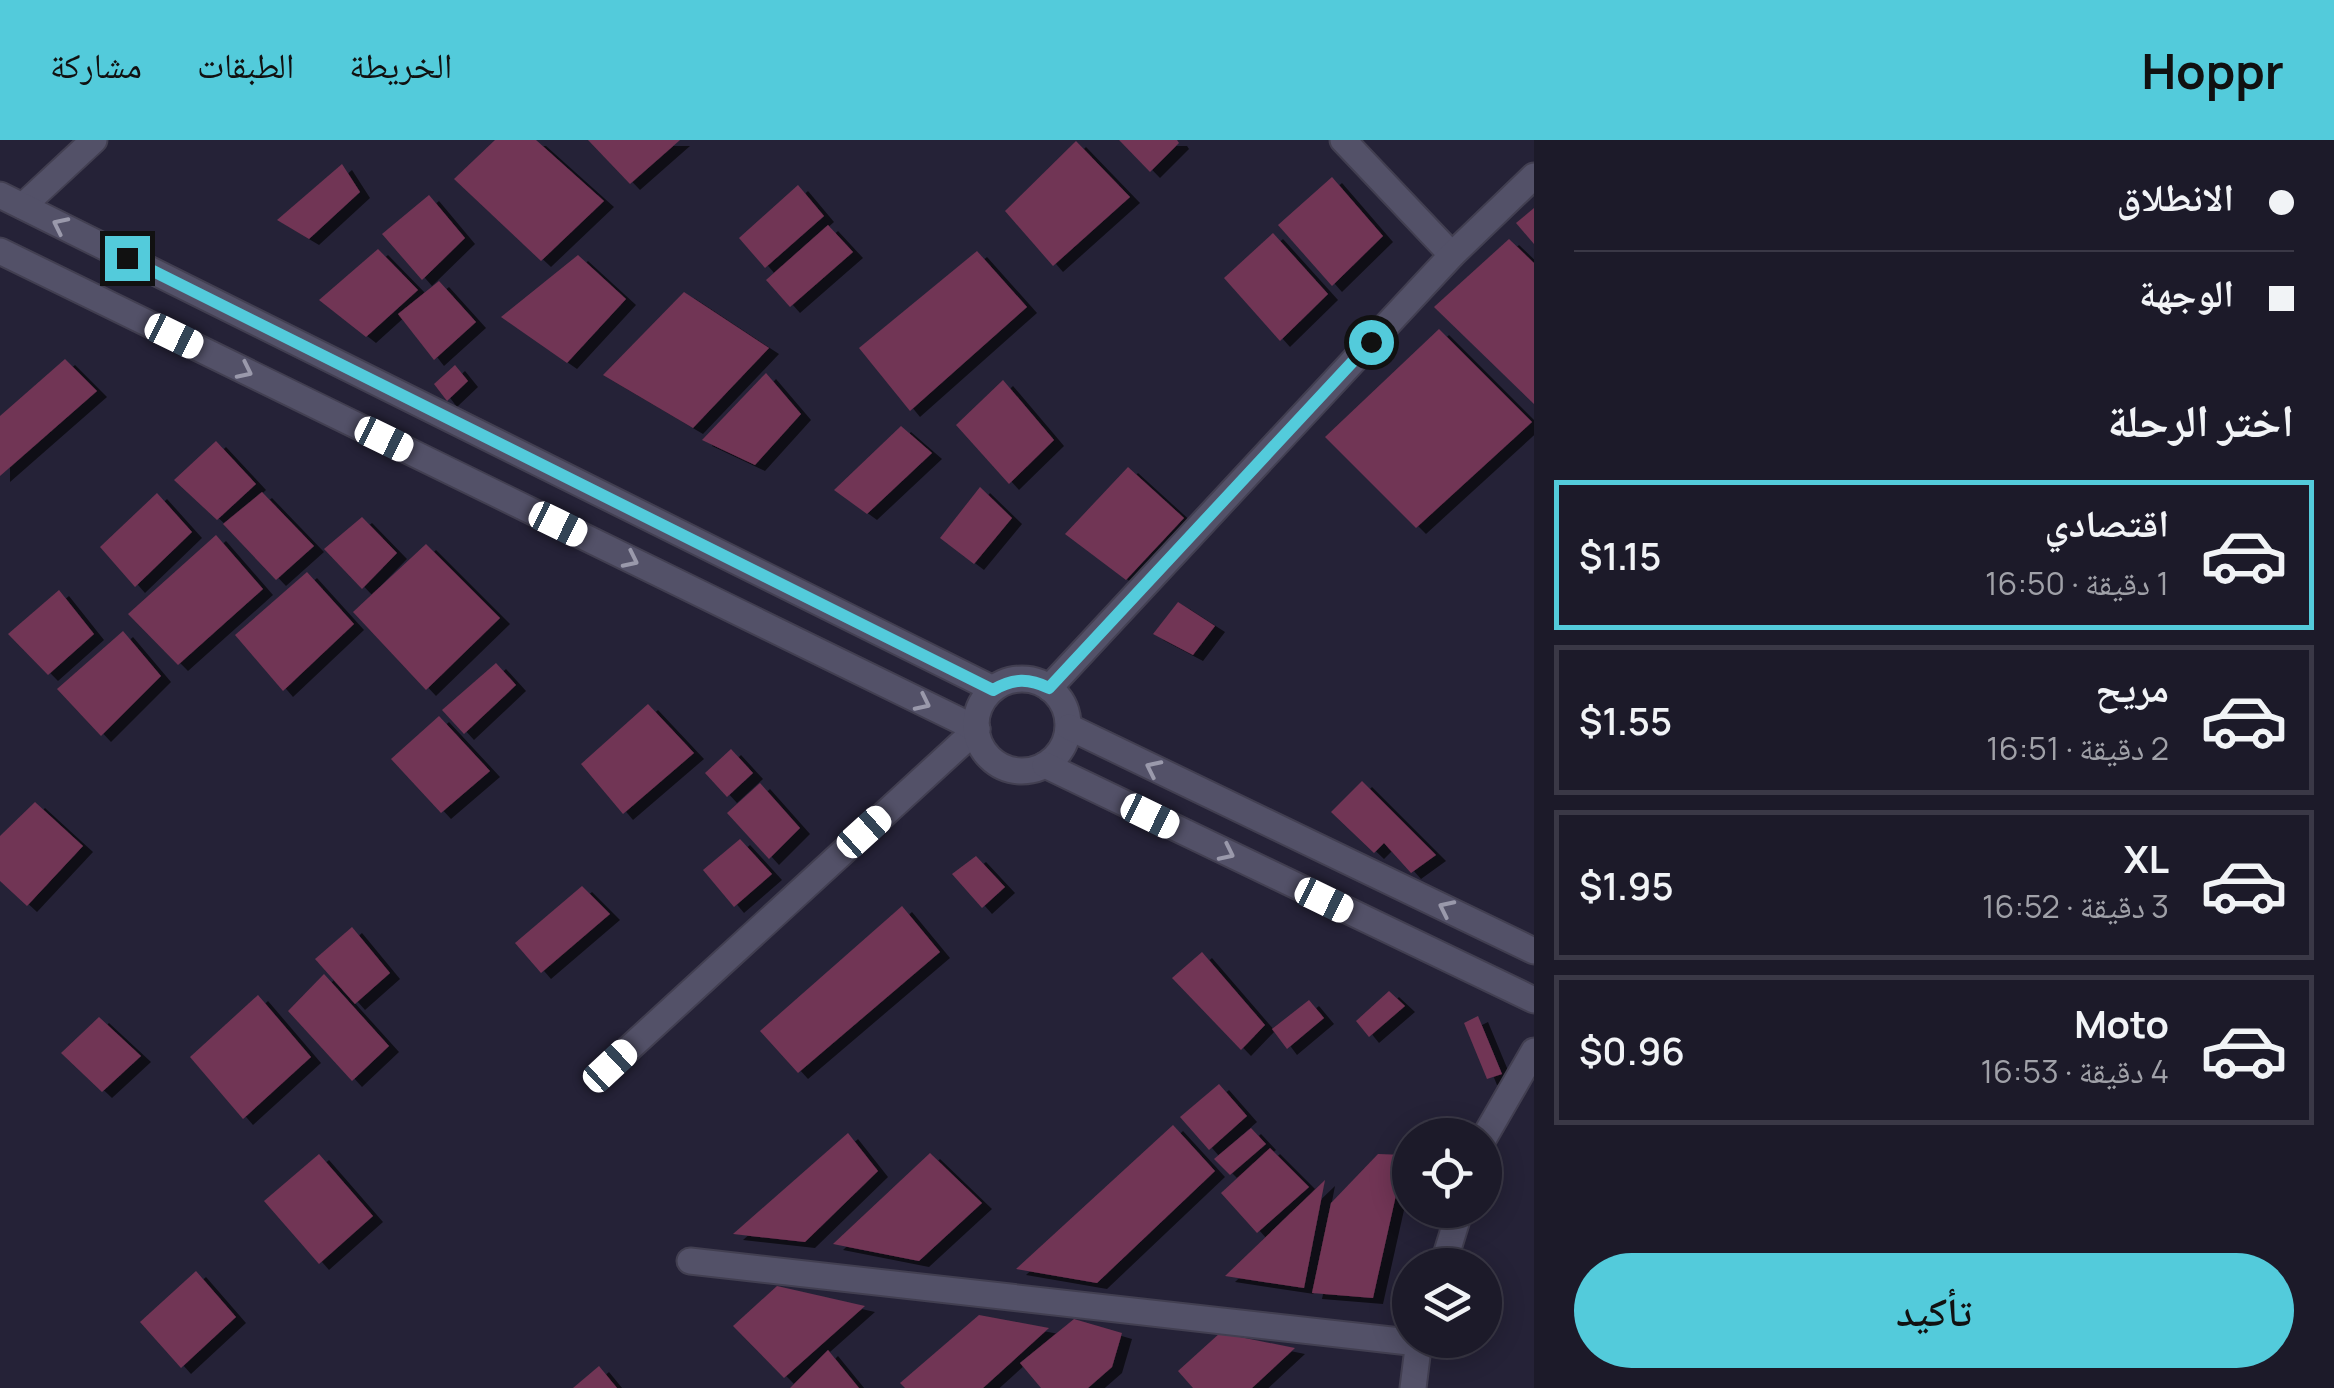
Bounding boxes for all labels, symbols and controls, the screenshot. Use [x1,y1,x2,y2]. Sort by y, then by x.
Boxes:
text: Hoppr [2141,38,2284,103]
text: مشاركة [50,41,142,89]
text: الطبقات [197,41,294,89]
text: الخريطة [349,41,452,89]
text: الانطلاق [2116,170,2234,222]
one-way arrow [52,217,70,237]
route end [105,236,150,281]
text: الوجهة [2139,266,2234,318]
car [140,309,208,363]
route start [1349,320,1394,365]
one-way arrow [235,359,253,379]
text: اختر الرحلة [2108,389,2294,451]
car [350,412,418,466]
text: اقتصادي [2045,496,2169,548]
car [524,497,592,551]
icon: car [2199,510,2289,600]
text: $1.15 [1579,529,1661,581]
one-way arrow [621,548,639,568]
text: 1 دقيقة · 16:50 [1985,561,2169,605]
text: مريح [2095,661,2169,713]
icon: car [2199,675,2289,765]
one-way arrow [913,690,931,710]
text: $1.55 [1579,694,1672,746]
text: 2 دقيقة · 16:51 [1986,726,2169,770]
one-way arrow [1145,760,1163,780]
car [1116,789,1184,843]
car [832,801,896,863]
text: XL [2124,832,2169,884]
icon: car [2199,840,2289,930]
one-way arrow [1217,841,1235,861]
text: $1.95 [1579,859,1674,911]
car [1290,873,1358,927]
text: 3 دقيقة · 16:52 [1982,884,2169,928]
one-way arrow [1438,901,1456,921]
text: Moto [2074,997,2169,1049]
icon: car [2199,1005,2289,1095]
text: $0.96 [1579,1024,1685,1076]
car [578,1035,642,1097]
text: 4 دقيقة · 16:53 [1981,1049,2169,1093]
map controls [1392,1118,1502,1358]
button: locate [1392,1118,1502,1228]
button: layers [1392,1248,1502,1358]
button: تأكيد [1574,1253,2294,1368]

